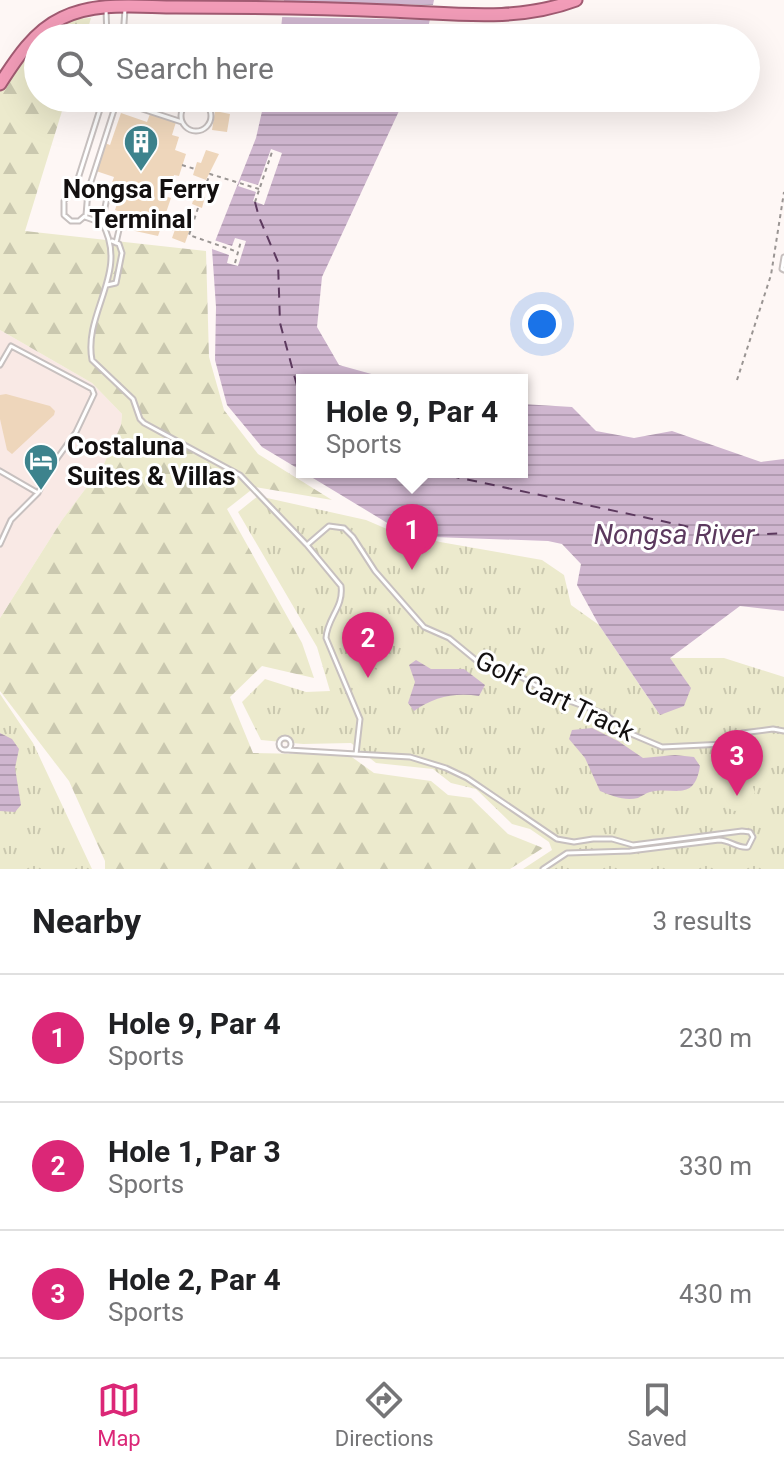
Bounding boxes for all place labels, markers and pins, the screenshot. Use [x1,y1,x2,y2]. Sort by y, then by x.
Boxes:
building icon: Nongsa Ferry Terminal [122,123,160,173]
place label: Nongsa Ferry Terminal [63,174,220,234]
place label: Costaluna Suites & Villas [67,431,236,491]
hotel icon: Costaluna Suites & Villas [22,442,60,492]
pin: 1 [386,504,438,570]
pin: 2 [342,612,394,678]
pin: 3 [711,730,763,796]

